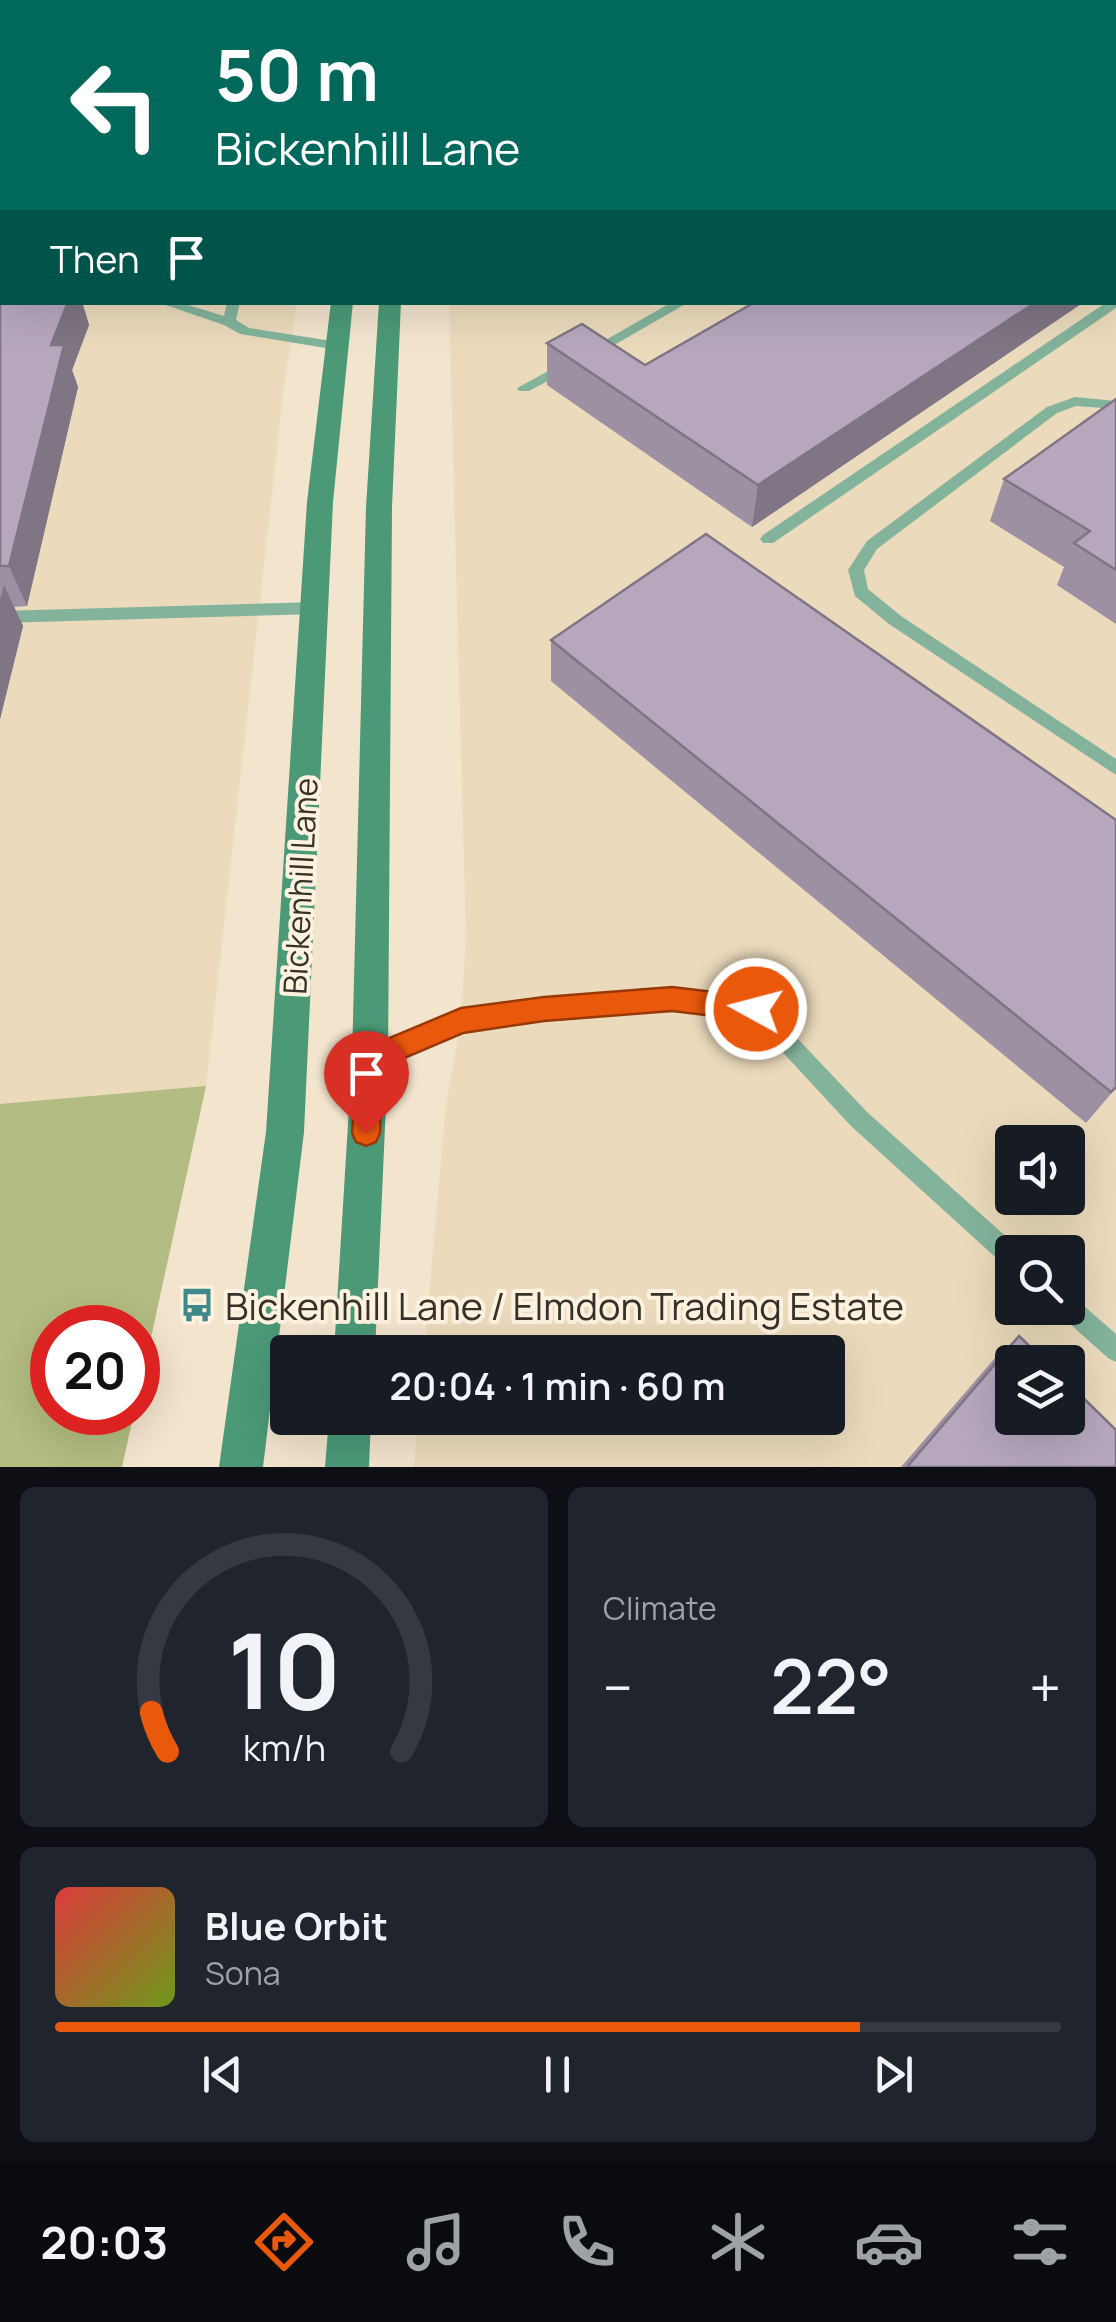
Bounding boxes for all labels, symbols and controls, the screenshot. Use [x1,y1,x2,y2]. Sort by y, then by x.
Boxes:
text: 50 m [215,26,379,122]
icon: left [50,40,180,170]
text: Bickenhill Lane [215,117,520,179]
icon: arrive [159,230,214,285]
text: Then [50,232,139,284]
street label: Bickenhill Lane [272,776,328,996]
position arrow [704,957,808,1061]
pin [324,1031,409,1134]
icon: arrive [339,1046,394,1101]
map controls [995,1125,1085,1435]
button: sound [995,1125,1085,1215]
button: search [995,1235,1085,1325]
place label: Bickenhill Lane / Elmdon Trading Estate [225,1279,904,1331]
bus stop icon: Bickenhill Lane / Elmdon Trading Estate [178,1286,216,1324]
speed limit sign: 20 [30,1305,160,1435]
button: layers [995,1345,1085,1435]
text: 20:04 · 1 min · 60 m [390,1359,725,1411]
text: Climate [603,1586,717,1630]
text: 10 [227,1598,341,1740]
text: 22° [770,1634,892,1737]
text: − [603,1649,633,1725]
text: + [1029,1649,1061,1725]
text: km/h [242,1723,326,1772]
text: Blue Orbit [205,1899,388,1951]
text: Sona [205,1951,280,1995]
icon: previous [195,2047,250,2102]
icon: pause [530,2047,585,2102]
icon: next [866,2047,921,2102]
icon: directions [249,2207,319,2277]
icon: music [401,2207,471,2277]
icon: phone [552,2207,622,2277]
icon: climate [703,2207,773,2277]
icon: car [854,2207,924,2277]
icon: filters [1005,2207,1075,2277]
text: 20:03 [41,2211,168,2273]

